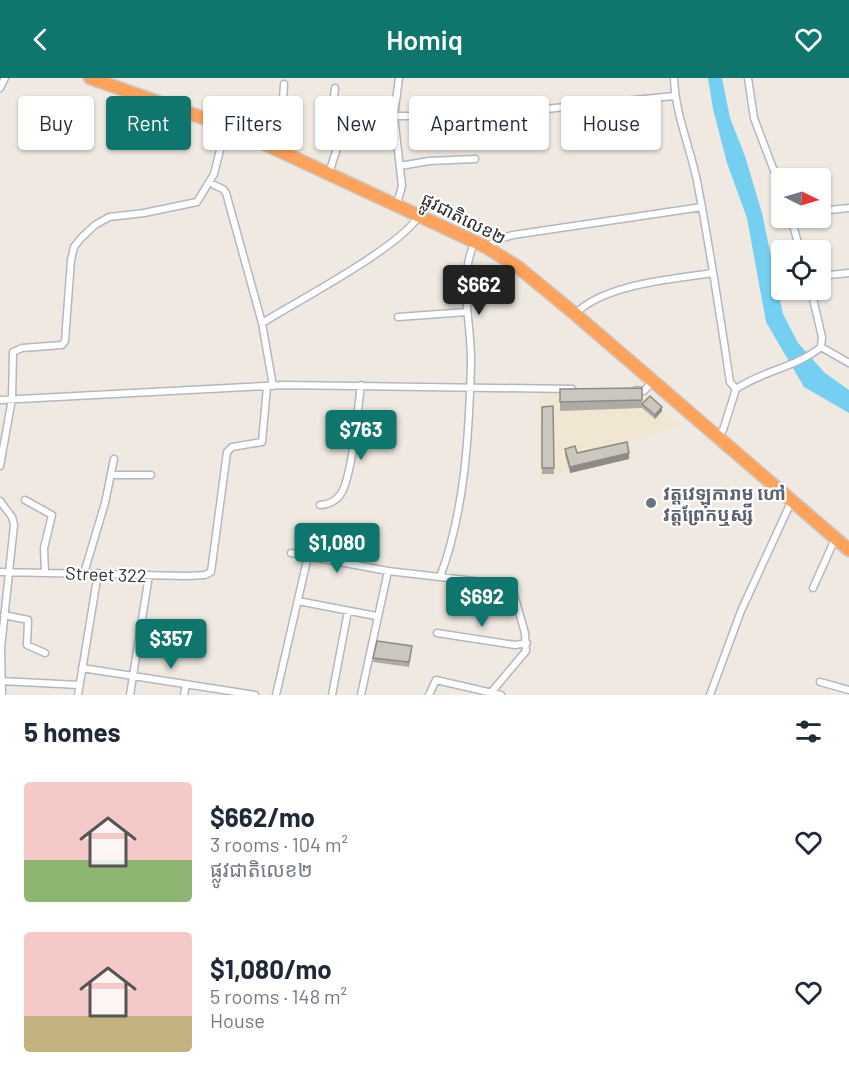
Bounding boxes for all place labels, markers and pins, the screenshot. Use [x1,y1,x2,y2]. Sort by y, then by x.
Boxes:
pin: $662 [443,265,515,316]
pin: $763 [325,410,397,461]
place label: វត្តវេឡុការាម ហៅ វត្តព្រែកឬស្សី [663,482,786,526]
marker: វត្តវេឡុការាម ហៅ វត្តព្រែកឬស្សី [644,496,658,510]
pin: $1,080 [288,523,386,574]
pin: $692 [446,577,518,628]
pin: $357 [135,619,207,670]

